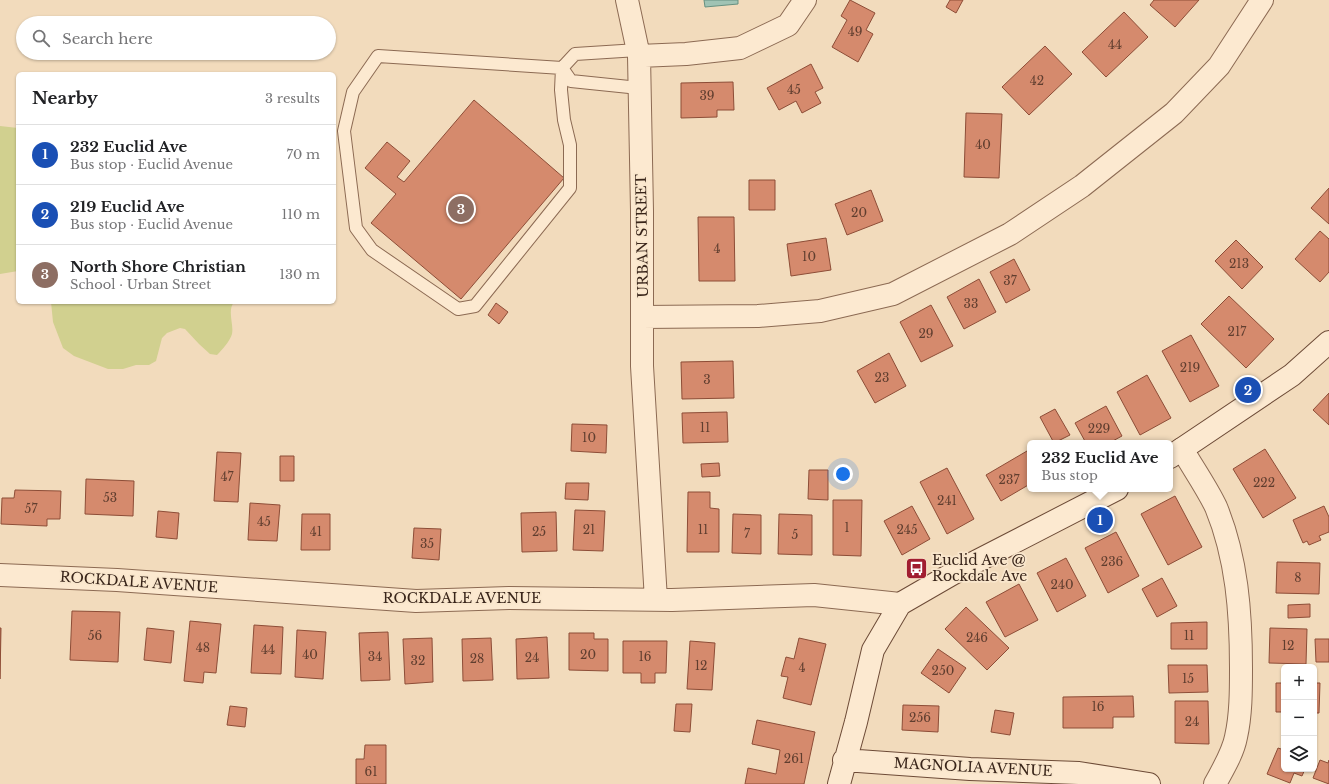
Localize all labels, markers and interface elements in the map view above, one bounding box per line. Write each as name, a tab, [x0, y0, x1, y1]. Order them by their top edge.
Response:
search box	[16, 16, 336, 60]
house number: 49	[848, 24, 862, 39]
icon: search	[30, 27, 52, 49]
text: Search here	[62, 29, 153, 48]
house number: 44	[1108, 37, 1122, 52]
house number: 42	[1030, 73, 1044, 88]
house number: 45	[787, 82, 801, 97]
text: Nearby	[32, 88, 98, 109]
house number: 39	[699, 88, 715, 103]
text: 3 results	[265, 90, 320, 107]
text: 232 Euclid Ave	[70, 137, 187, 156]
house number: 40	[975, 137, 991, 152]
text: 1	[42, 146, 48, 163]
text: 70 m	[287, 146, 320, 163]
text: Bus stop · Euclid Avenue	[70, 156, 233, 173]
street label: URBAN STREET	[632, 174, 652, 298]
pin: 3	[448, 194, 474, 224]
text: 219 Euclid Ave	[70, 197, 185, 216]
house number: 20	[851, 205, 867, 220]
text: 2	[41, 206, 49, 223]
text: 110 m	[281, 206, 320, 223]
text: Bus stop · Euclid Avenue	[70, 216, 233, 233]
house number: 4	[713, 241, 721, 256]
house number: 10	[802, 249, 816, 264]
house number: 213	[1229, 256, 1249, 271]
text: North Shore Christian	[70, 257, 246, 276]
text: 3	[41, 266, 49, 283]
text: 130 m	[279, 266, 320, 283]
house number: 37	[1003, 273, 1018, 288]
text: School · Urban Street	[70, 276, 211, 293]
house number: 33	[964, 296, 978, 311]
house number: 217	[1228, 324, 1247, 339]
house number: 29	[918, 326, 934, 341]
house number: 219	[1180, 360, 1200, 375]
house number: 23	[875, 370, 889, 385]
house number: 3	[703, 372, 711, 387]
pin: 2	[1235, 375, 1261, 405]
house number: 11	[700, 420, 710, 435]
house number: 229	[1088, 421, 1110, 436]
house number: 10	[582, 430, 596, 445]
popup	[1027, 440, 1173, 492]
text: 232 Euclid Ave	[1041, 448, 1159, 467]
your location	[833, 464, 853, 484]
text: Bus stop	[1041, 467, 1098, 484]
house number: 47	[220, 469, 234, 484]
house number: 237	[999, 472, 1020, 487]
house number: 222	[1253, 475, 1275, 490]
house number: 53	[103, 490, 117, 505]
house number: 241	[937, 493, 957, 508]
house number: 57	[25, 501, 38, 516]
pin: 1	[1087, 505, 1113, 535]
house number: 45	[257, 514, 271, 529]
house number: 1	[844, 520, 850, 535]
house number: 21	[583, 522, 595, 537]
house number: 11	[698, 522, 708, 537]
house number: 245	[896, 522, 918, 537]
house number: 41	[310, 524, 322, 539]
house number: 25	[532, 524, 546, 539]
house number: 7	[744, 526, 751, 541]
house number: 5	[792, 527, 799, 542]
house number: 35	[420, 536, 434, 551]
place label: Euclid Ave @ Rockdale Ave	[932, 551, 1027, 585]
house number: 236	[1101, 554, 1124, 569]
bus stop icon: Euclid Ave @ Rockdale Ave	[904, 555, 930, 581]
street label: ROCKDALE AVENUE	[59, 567, 219, 597]
house number: 8	[1294, 570, 1302, 585]
house number: 240	[1051, 577, 1073, 592]
street label: ROCKDALE AVENUE	[383, 589, 541, 607]
house number: 56	[88, 628, 103, 643]
house number: 11	[1184, 628, 1194, 643]
house number: 246	[966, 630, 988, 645]
house number: 12	[1282, 638, 1294, 653]
house number: 48	[196, 640, 210, 655]
house number: 44	[261, 642, 275, 657]
house number: 40	[302, 647, 318, 662]
house number: 20	[580, 647, 596, 662]
house number: 34	[368, 649, 382, 664]
house number: 16	[638, 649, 652, 664]
house number: 24	[525, 650, 539, 665]
house number: 28	[470, 651, 484, 666]
house number: 32	[411, 653, 425, 668]
house number: 12	[695, 658, 707, 673]
house number: 4	[798, 660, 806, 675]
house number: 250	[932, 663, 954, 678]
map controls	[1281, 664, 1317, 772]
button: +	[1281, 664, 1317, 700]
house number: 15	[1182, 671, 1194, 686]
house number: 16	[1091, 699, 1105, 714]
button: −	[1281, 700, 1317, 736]
house number: 256	[909, 710, 931, 725]
house number: 24	[1185, 714, 1199, 729]
button: layers	[1281, 736, 1317, 772]
house number: 261	[784, 751, 804, 766]
street label: MAGNOLIA AVENUE	[893, 754, 1053, 780]
house number: 61	[364, 764, 378, 779]

